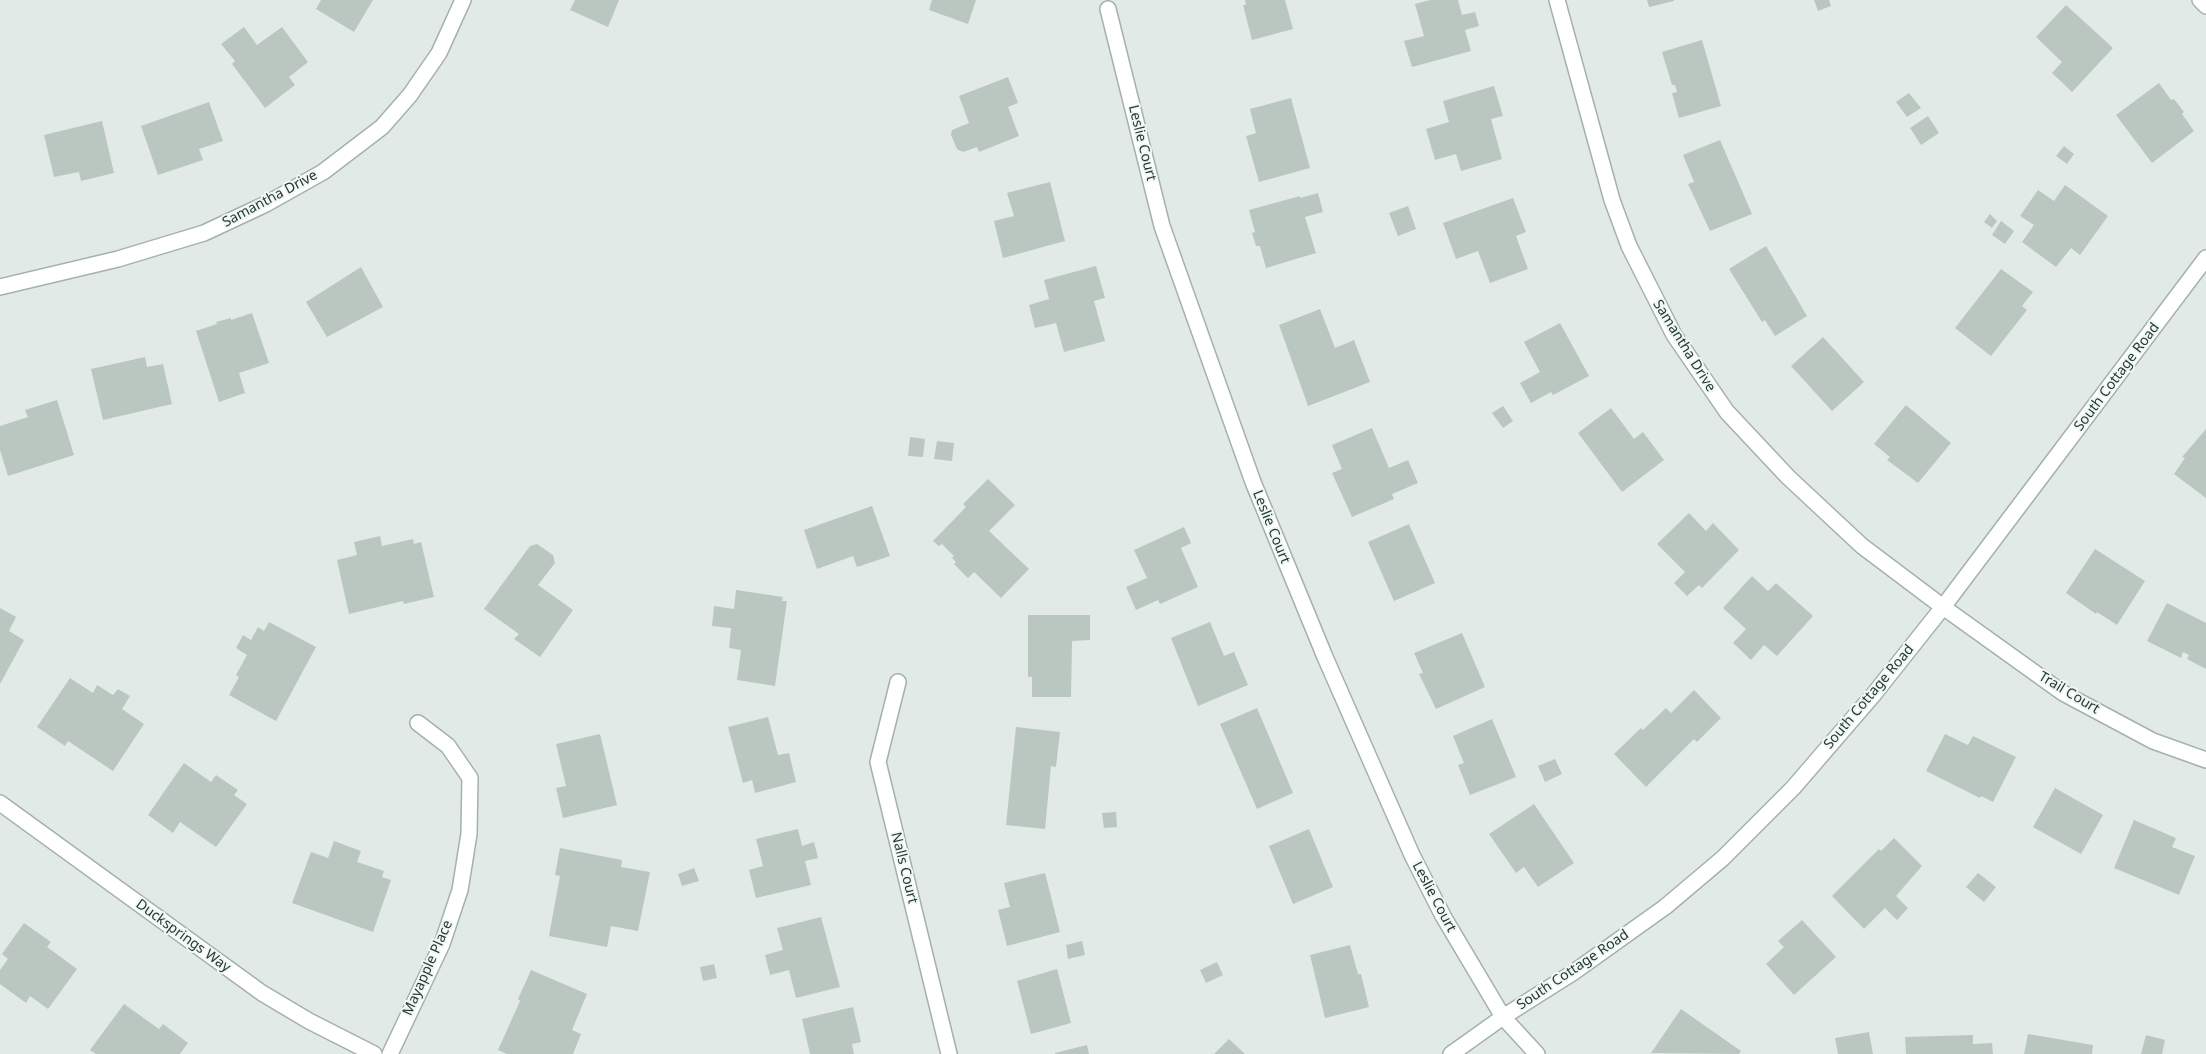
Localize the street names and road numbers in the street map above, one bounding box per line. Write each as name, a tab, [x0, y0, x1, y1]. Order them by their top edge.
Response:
street label: Leslie Court	[1124, 103, 1160, 183]
street label: Samantha Drive	[220, 167, 320, 231]
street label: Samantha Drive	[1649, 297, 1719, 395]
street label: South Cottage Road	[2071, 320, 2163, 434]
street label: Leslie Court	[1249, 488, 1293, 566]
street label: South Cottage Road	[1820, 641, 1918, 753]
street label: Trail Court	[2035, 668, 2103, 718]
street label: Nalls Court	[887, 831, 921, 905]
street label: Leslie Court	[1408, 859, 1460, 935]
street label: Ducksprings Way	[132, 896, 234, 976]
street label: Mayapple Place	[399, 918, 457, 1018]
street label: South Cottage Road	[1514, 926, 1632, 1014]

